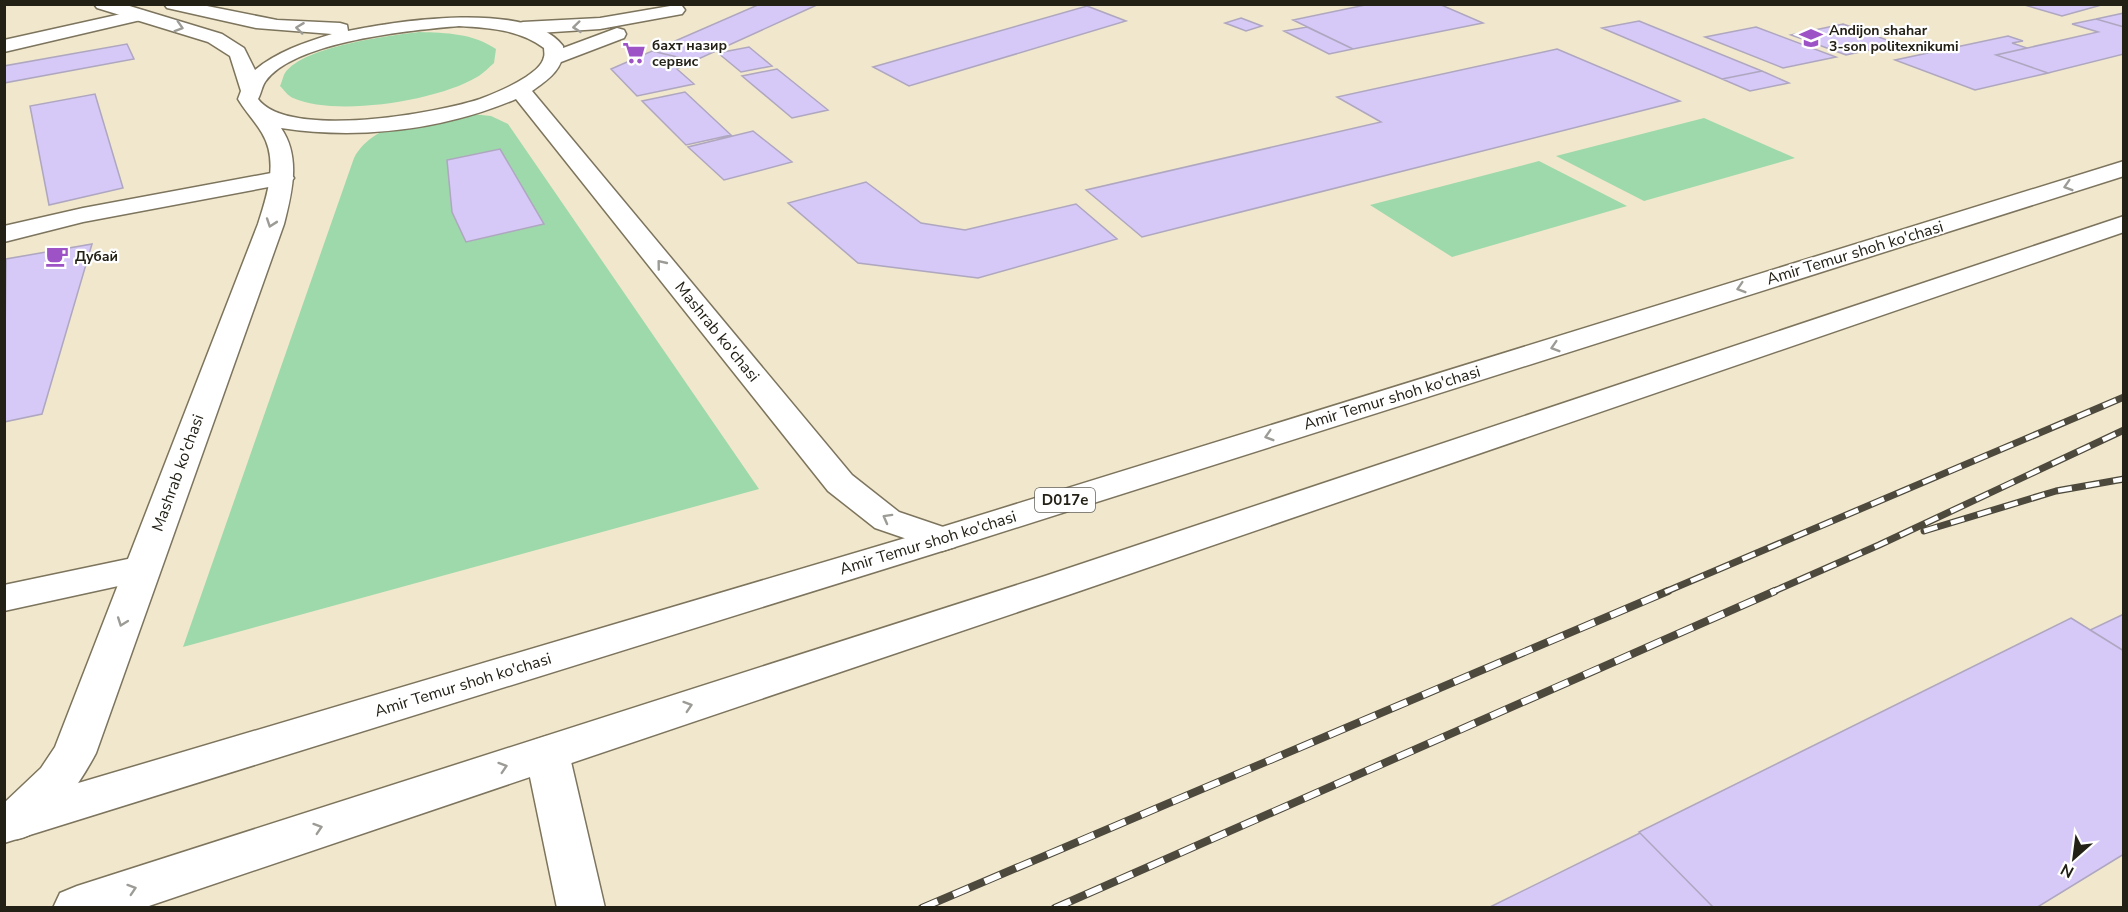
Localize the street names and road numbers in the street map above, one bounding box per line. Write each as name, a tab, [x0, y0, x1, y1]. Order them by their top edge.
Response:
street label: Amir Temur shoh ko'chasi	[1764, 216, 1946, 290]
street label: Mashrab ko'chasi	[670, 277, 764, 387]
street label: Amir Temur shoh ko'chasi	[1301, 361, 1483, 435]
street label: Mashrab ko'chasi	[147, 411, 209, 535]
road number: D017e	[1035, 488, 1095, 512]
street label: Amir Temur shoh ko'chasi	[837, 506, 1019, 580]
street label: Amir Temur shoh ko'chasi	[372, 648, 554, 722]

